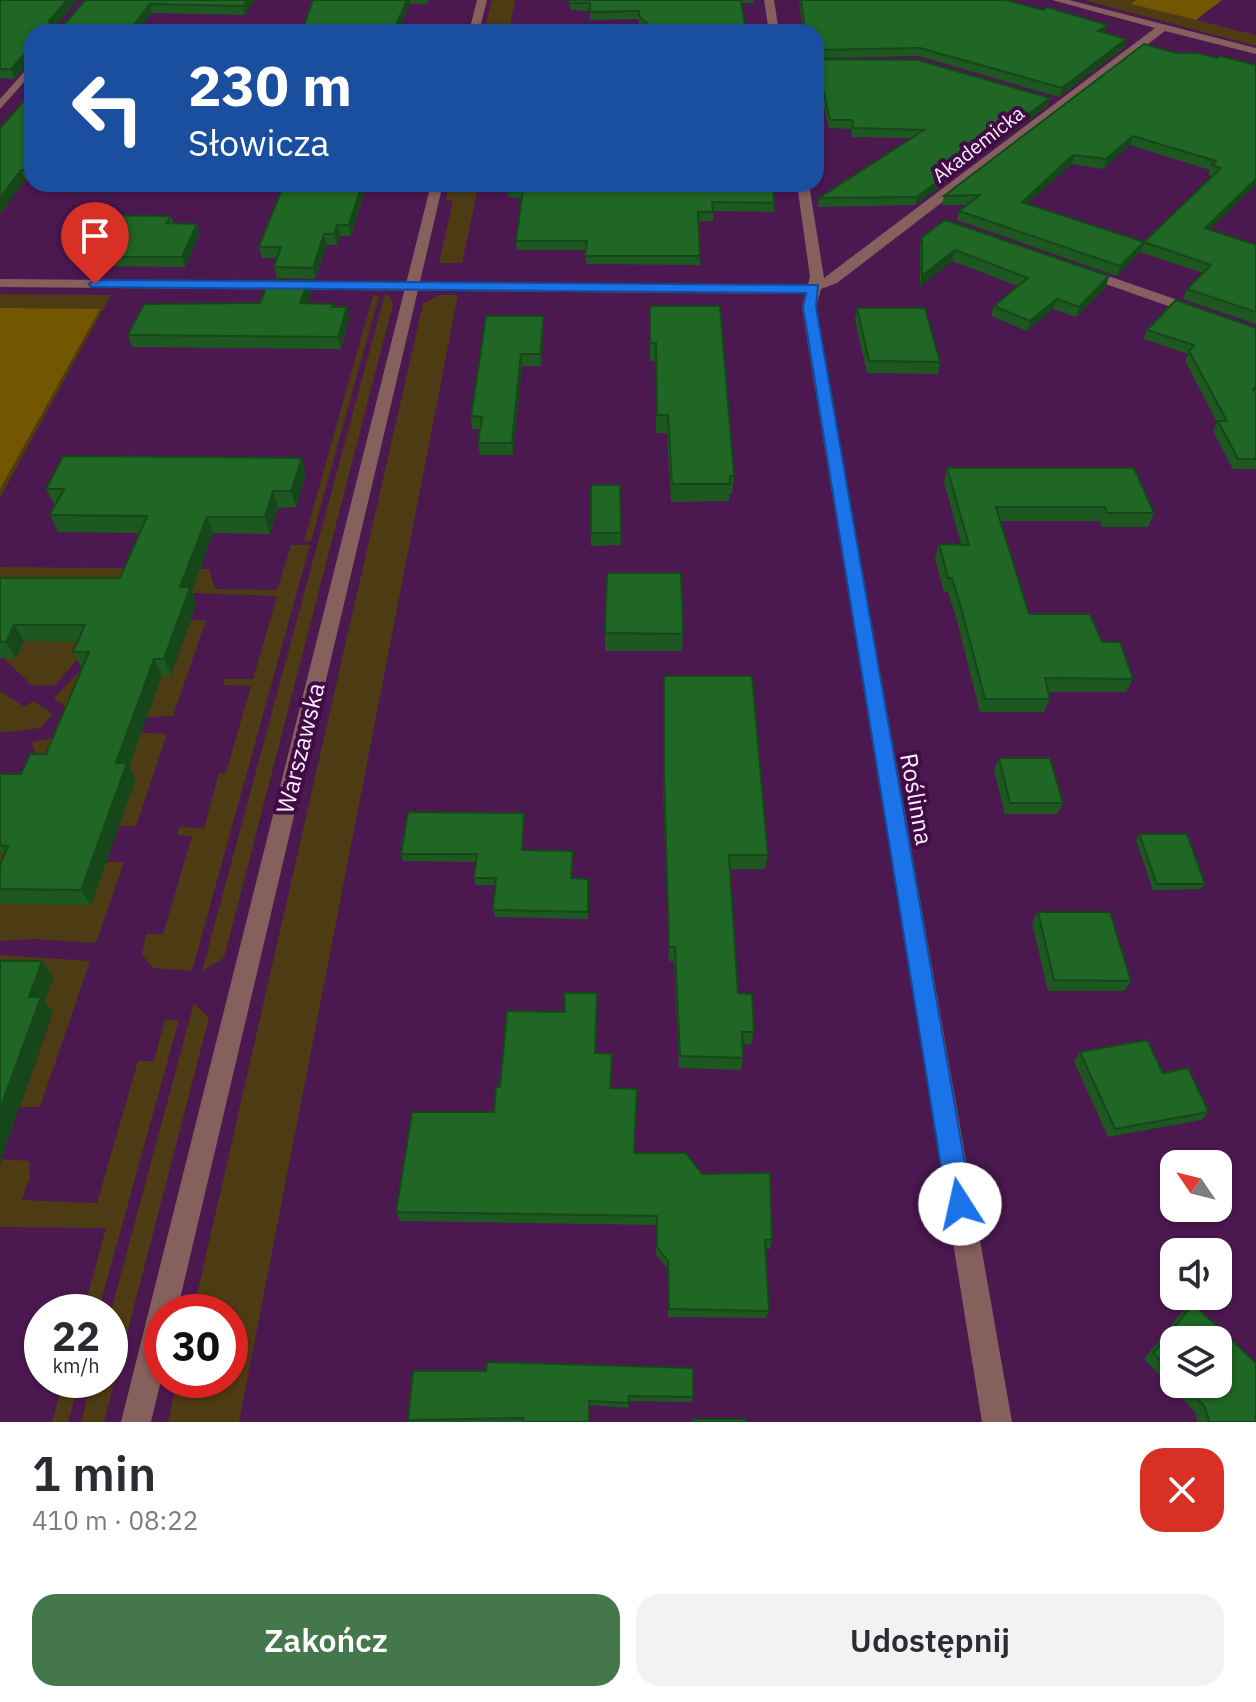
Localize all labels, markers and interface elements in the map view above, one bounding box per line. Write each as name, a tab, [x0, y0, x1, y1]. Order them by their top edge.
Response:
text: 230 m	[188, 49, 352, 121]
icon: left	[56, 56, 160, 160]
street label: Akademicka	[926, 99, 1030, 189]
text: Słowicza	[188, 119, 330, 166]
pin	[61, 202, 129, 284]
icon: arrive	[73, 214, 117, 258]
street label: Warszawska	[268, 679, 332, 817]
street label: Roślinna	[893, 751, 941, 848]
north arrow	[1160, 1150, 1232, 1222]
map controls	[1160, 1150, 1232, 1398]
position arrow	[918, 1162, 1002, 1246]
button: sound	[1160, 1238, 1232, 1310]
speed limit sign: 30	[144, 1294, 248, 1398]
text: 22	[52, 1310, 100, 1362]
button: layers	[1160, 1326, 1232, 1398]
text: km/h	[52, 1352, 100, 1379]
text: 1 min	[32, 1442, 156, 1504]
button: close	[1140, 1448, 1224, 1532]
text: 410 m · 08:22	[32, 1503, 198, 1537]
button: Zakończ	[32, 1594, 620, 1686]
button: Udostępnij	[636, 1594, 1224, 1686]

